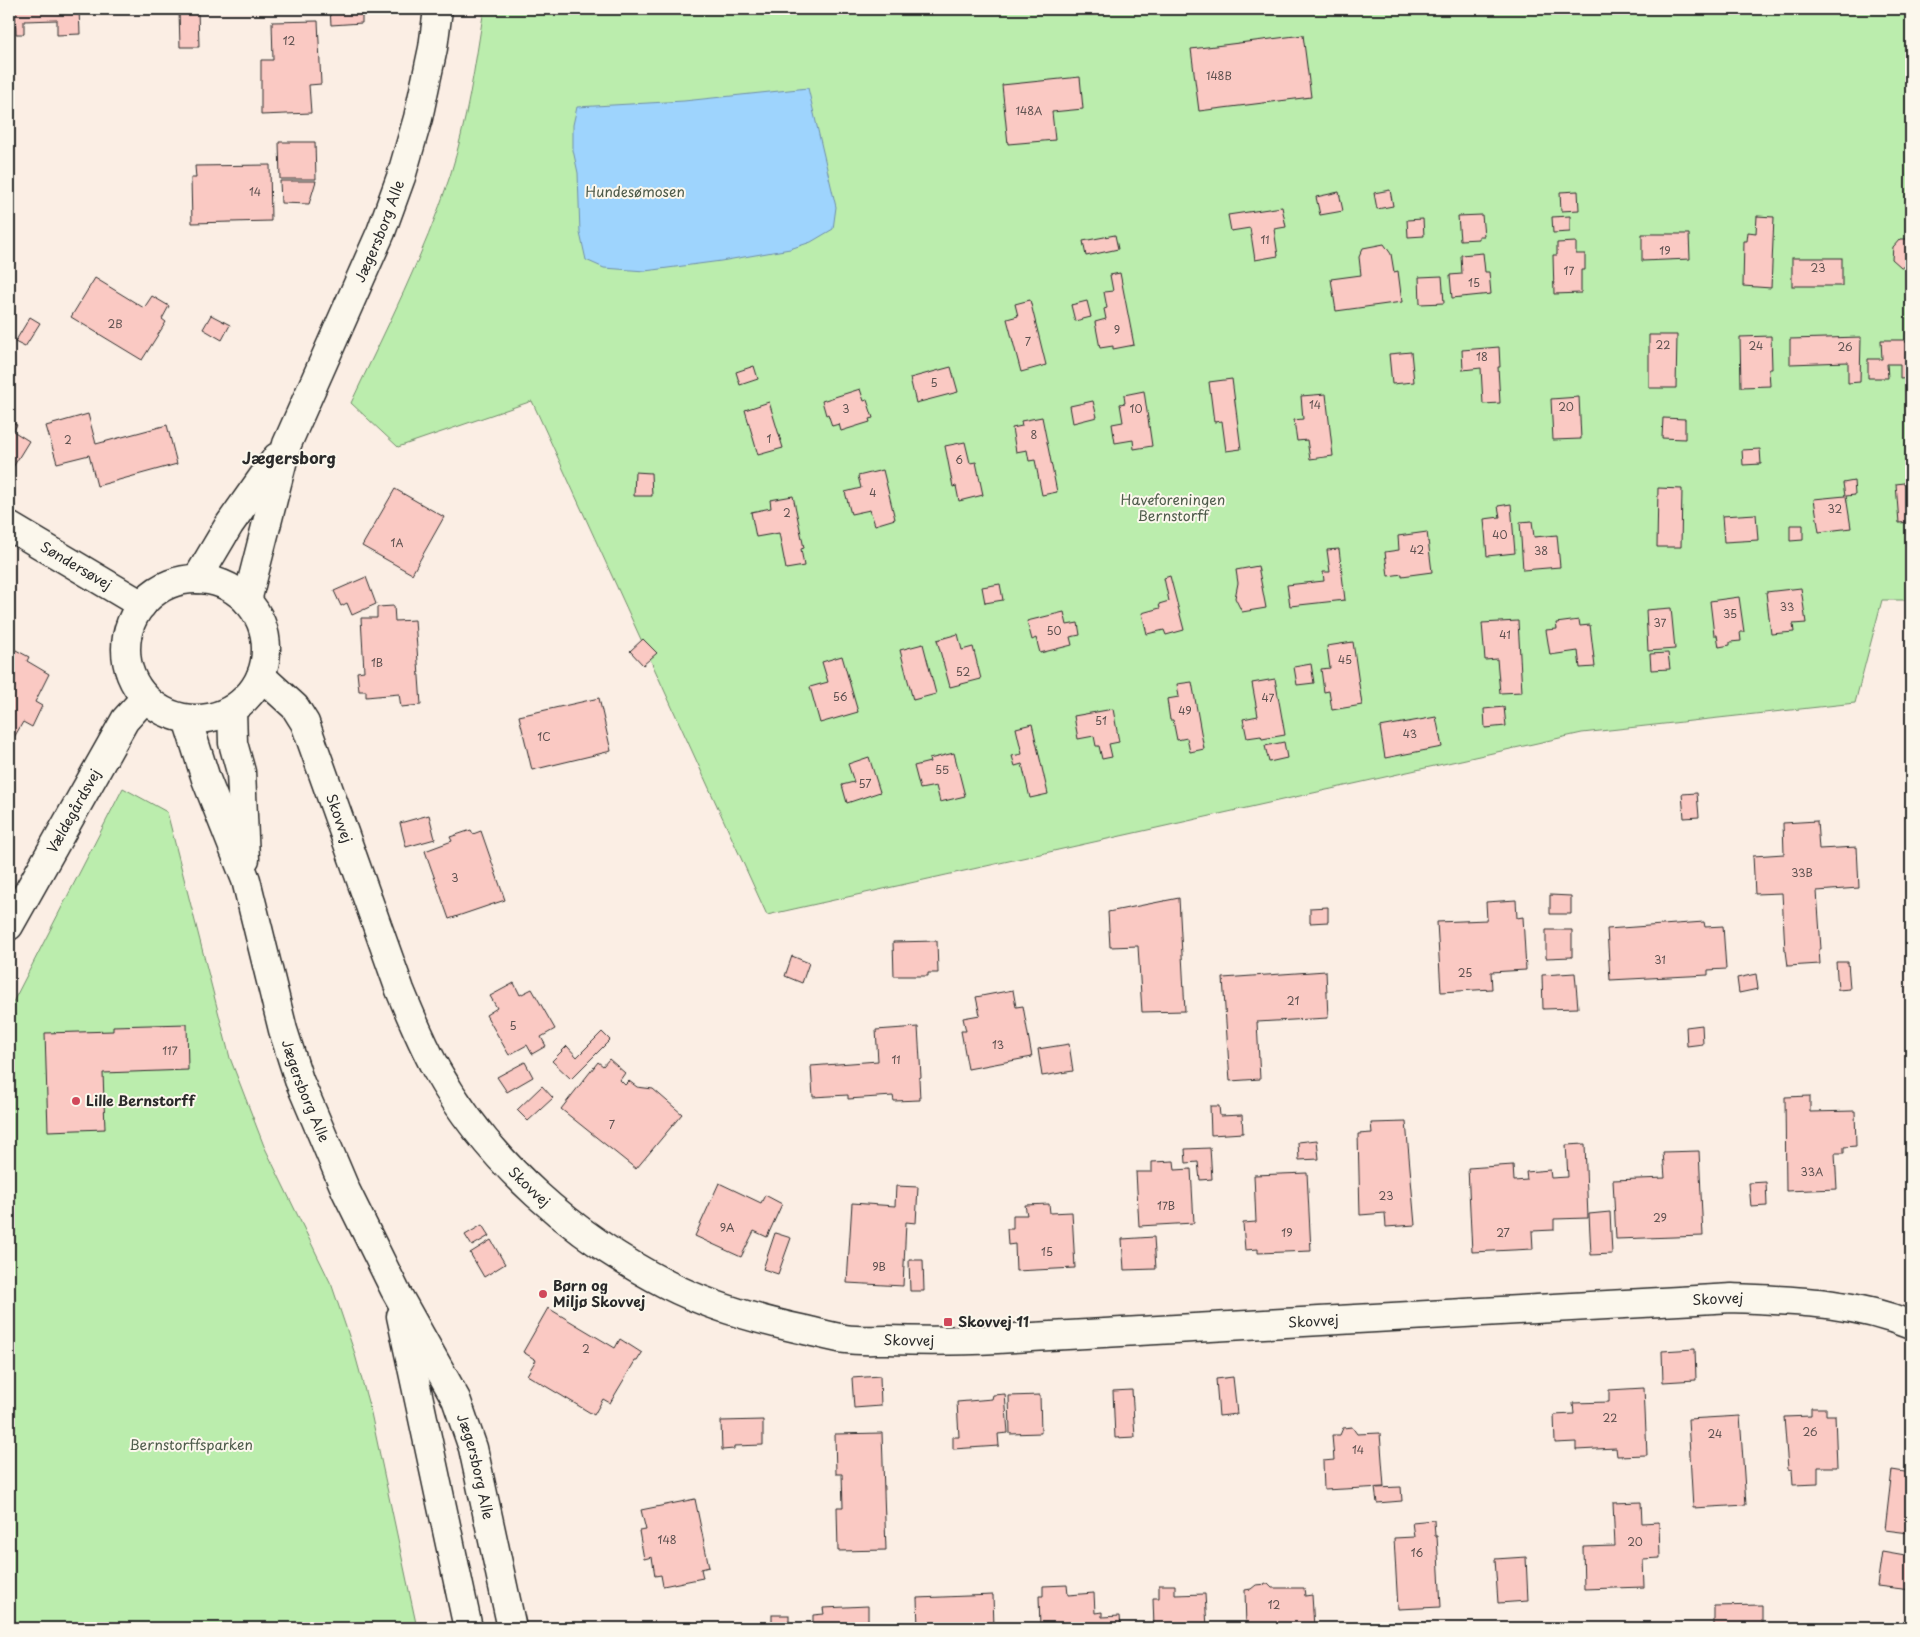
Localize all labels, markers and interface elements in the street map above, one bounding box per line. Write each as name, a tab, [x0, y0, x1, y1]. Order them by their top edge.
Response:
house number: 12	[283, 32, 296, 49]
house number: 148B	[1206, 67, 1232, 84]
house number: 148A	[1016, 102, 1042, 119]
street label: Jægersborg Alle	[349, 177, 409, 286]
park label: Hundesømosen	[585, 181, 685, 202]
house number: 14	[249, 183, 261, 200]
house number: 11	[1260, 231, 1270, 248]
house number: 19	[1659, 242, 1671, 259]
house number: 23	[1811, 259, 1825, 276]
house number: 17	[1564, 262, 1575, 279]
house number: 15	[1468, 274, 1480, 291]
house number: 2B	[107, 315, 123, 332]
house number: 9	[1114, 321, 1120, 338]
house number: 7	[1025, 333, 1031, 350]
house number: 22	[1656, 336, 1670, 353]
house number: 24	[1749, 337, 1763, 354]
house number: 26	[1837, 338, 1853, 355]
house number: 18	[1476, 348, 1488, 365]
house number: 5	[930, 374, 938, 391]
house number: 14	[1309, 396, 1321, 413]
house number: 20	[1558, 398, 1574, 415]
house number: 3	[842, 400, 850, 417]
house number: 10	[1130, 400, 1142, 417]
house number: 8	[1031, 426, 1038, 443]
house number: 1	[767, 430, 772, 447]
house number: 2	[64, 431, 72, 448]
district label: Jægersborg	[242, 445, 336, 469]
house number: 6	[955, 451, 963, 468]
house number: 4	[869, 484, 877, 501]
park label: Haveforeningen Bernstorff	[1121, 489, 1225, 526]
house number: 32	[1828, 500, 1843, 517]
house number: 2	[783, 504, 791, 521]
house number: 40	[1492, 526, 1508, 543]
house number: 1A	[391, 534, 403, 551]
street label: Søndersøvej	[37, 536, 116, 595]
house number: 42	[1410, 541, 1425, 558]
house number: 38	[1534, 542, 1548, 559]
house number: 33	[1780, 598, 1794, 615]
house number: 35	[1723, 605, 1737, 622]
house number: 37	[1654, 614, 1667, 631]
house number: 50	[1046, 622, 1062, 639]
house number: 41	[1499, 626, 1511, 643]
house number: 45	[1338, 651, 1352, 668]
house number: 1B	[371, 654, 383, 671]
house number: 52	[956, 663, 970, 680]
house number: 56	[833, 688, 848, 705]
house number: 47	[1262, 689, 1275, 706]
house number: 49	[1178, 702, 1192, 719]
house number: 51	[1095, 712, 1107, 729]
house number: 43	[1403, 725, 1417, 742]
house number: 1C	[537, 728, 551, 745]
house number: 55	[935, 761, 949, 778]
street label: Vældegårdsvej	[41, 765, 105, 857]
house number: 57	[858, 775, 872, 792]
street label: Skovvej	[321, 791, 358, 846]
house number: 33B	[1791, 864, 1813, 881]
house number: 3	[451, 869, 459, 886]
house number: 31	[1654, 951, 1666, 968]
house number: 25	[1458, 964, 1472, 981]
house number: 21	[1287, 992, 1299, 1009]
house number: 5	[509, 1017, 517, 1034]
house number: 13	[992, 1036, 1004, 1053]
street label: Jægersborg Alle	[277, 1037, 335, 1146]
house number: 117	[162, 1042, 178, 1059]
house number: 11	[891, 1051, 901, 1068]
place label: Lille Bernstorff	[86, 1090, 196, 1111]
marker: Lille Bernstorff	[70, 1095, 82, 1107]
house number: 7	[609, 1116, 615, 1133]
street label: Skovvej	[504, 1162, 555, 1212]
house number: 33A	[1801, 1163, 1823, 1180]
house number: 23	[1379, 1187, 1393, 1204]
house number: 17B	[1157, 1197, 1175, 1214]
house number: 29	[1653, 1209, 1667, 1226]
house number: 9A	[720, 1219, 735, 1236]
house number: 19	[1281, 1224, 1293, 1241]
house number: 27	[1496, 1224, 1510, 1241]
house number: 15	[1041, 1243, 1053, 1260]
house number: 9B	[872, 1258, 886, 1275]
place label: Børn og Miljø Skovvej	[553, 1275, 646, 1312]
street label: Skovvej	[1692, 1287, 1744, 1310]
marker: Børn og Miljø Skovvej	[537, 1288, 549, 1300]
street label: Skovvej	[1287, 1309, 1339, 1333]
place label: Skovvej 11	[958, 1311, 1029, 1332]
marker: Skovvej 11	[942, 1316, 954, 1328]
street label: Skovvej	[883, 1329, 934, 1351]
house number: 2	[582, 1340, 590, 1357]
house number: 22	[1603, 1409, 1617, 1426]
street label: Jægersborg Alle	[452, 1411, 499, 1522]
house number: 26	[1802, 1423, 1818, 1440]
house number: 24	[1708, 1425, 1722, 1442]
park label: Bernstorffsparken	[129, 1434, 253, 1455]
house number: 14	[1352, 1441, 1364, 1458]
house number: 148	[657, 1531, 677, 1548]
house number: 20	[1627, 1533, 1643, 1550]
house number: 16	[1411, 1544, 1424, 1561]
house number: 12	[1268, 1596, 1281, 1613]

